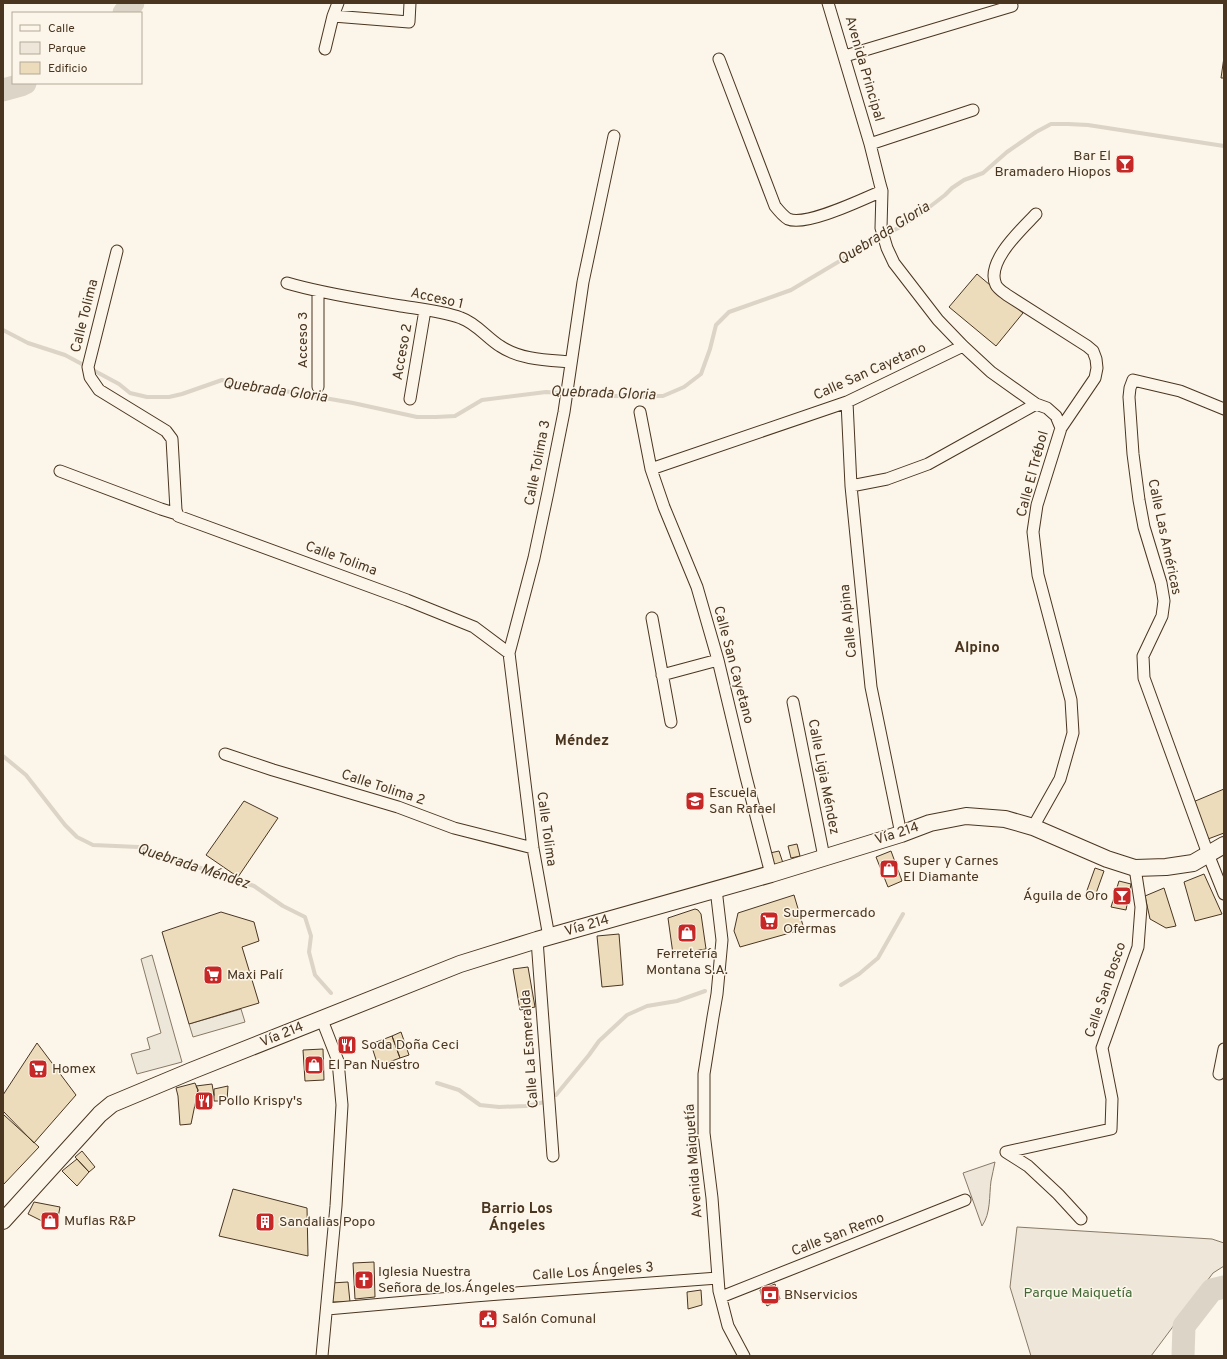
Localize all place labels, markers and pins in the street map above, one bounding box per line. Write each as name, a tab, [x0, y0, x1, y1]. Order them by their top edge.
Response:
place label: Bar El Bramadero Hiopos	[994, 148, 1111, 181]
bar icon: Bar El Bramadero Hiopos	[1114, 153, 1136, 175]
place label: Escuela San Rafael	[709, 785, 776, 818]
school or university icon: Escuela San Rafael	[684, 790, 706, 812]
place label: Super y Carnes El Diamante	[903, 853, 999, 886]
shop icon: Super y Carnes El Diamante	[878, 858, 900, 880]
bar icon: Águila de Oro	[1111, 885, 1133, 907]
place label: Águila de Oro	[1023, 887, 1108, 905]
place label: Supermercado Ofermas	[783, 905, 876, 938]
supermarket icon: Supermercado Ofermas	[758, 910, 780, 932]
shop icon: Ferretería Montana S.A.	[676, 922, 698, 944]
place label: Ferretería Montana S.A.	[646, 946, 728, 979]
supermarket icon: Maxi Palí	[202, 964, 224, 986]
place label: Maxi Palí	[227, 967, 284, 984]
restaurant icon: Soda Doña Ceci	[336, 1034, 358, 1056]
place label: Soda Doña Ceci	[361, 1037, 459, 1054]
shop icon: El Pan Nuestro	[303, 1054, 325, 1076]
place label: El Pan Nuestro	[328, 1057, 420, 1074]
supermarket icon: Homex	[27, 1058, 49, 1080]
place label: Homex	[52, 1061, 96, 1078]
restaurant icon: Pollo Krispy's	[193, 1090, 215, 1112]
place label: Pollo Krispy's	[218, 1093, 303, 1110]
shop icon: Muflas R&P	[39, 1210, 61, 1232]
building icon: Sandalias Popo	[254, 1211, 276, 1233]
place label: Muflas R&P	[64, 1213, 136, 1230]
place label: Sandalias Popo	[279, 1214, 375, 1231]
place label: Iglesia Nuestra Señora de los Ángeles	[378, 1264, 515, 1297]
church icon: Iglesia Nuestra Señora de los Ángeles	[353, 1269, 375, 1291]
bank icon: BNservicios	[759, 1284, 781, 1306]
place label: BNservicios	[784, 1287, 858, 1304]
public building icon: Salón Comunal	[477, 1308, 499, 1330]
place label: Salón Comunal	[502, 1311, 596, 1328]

